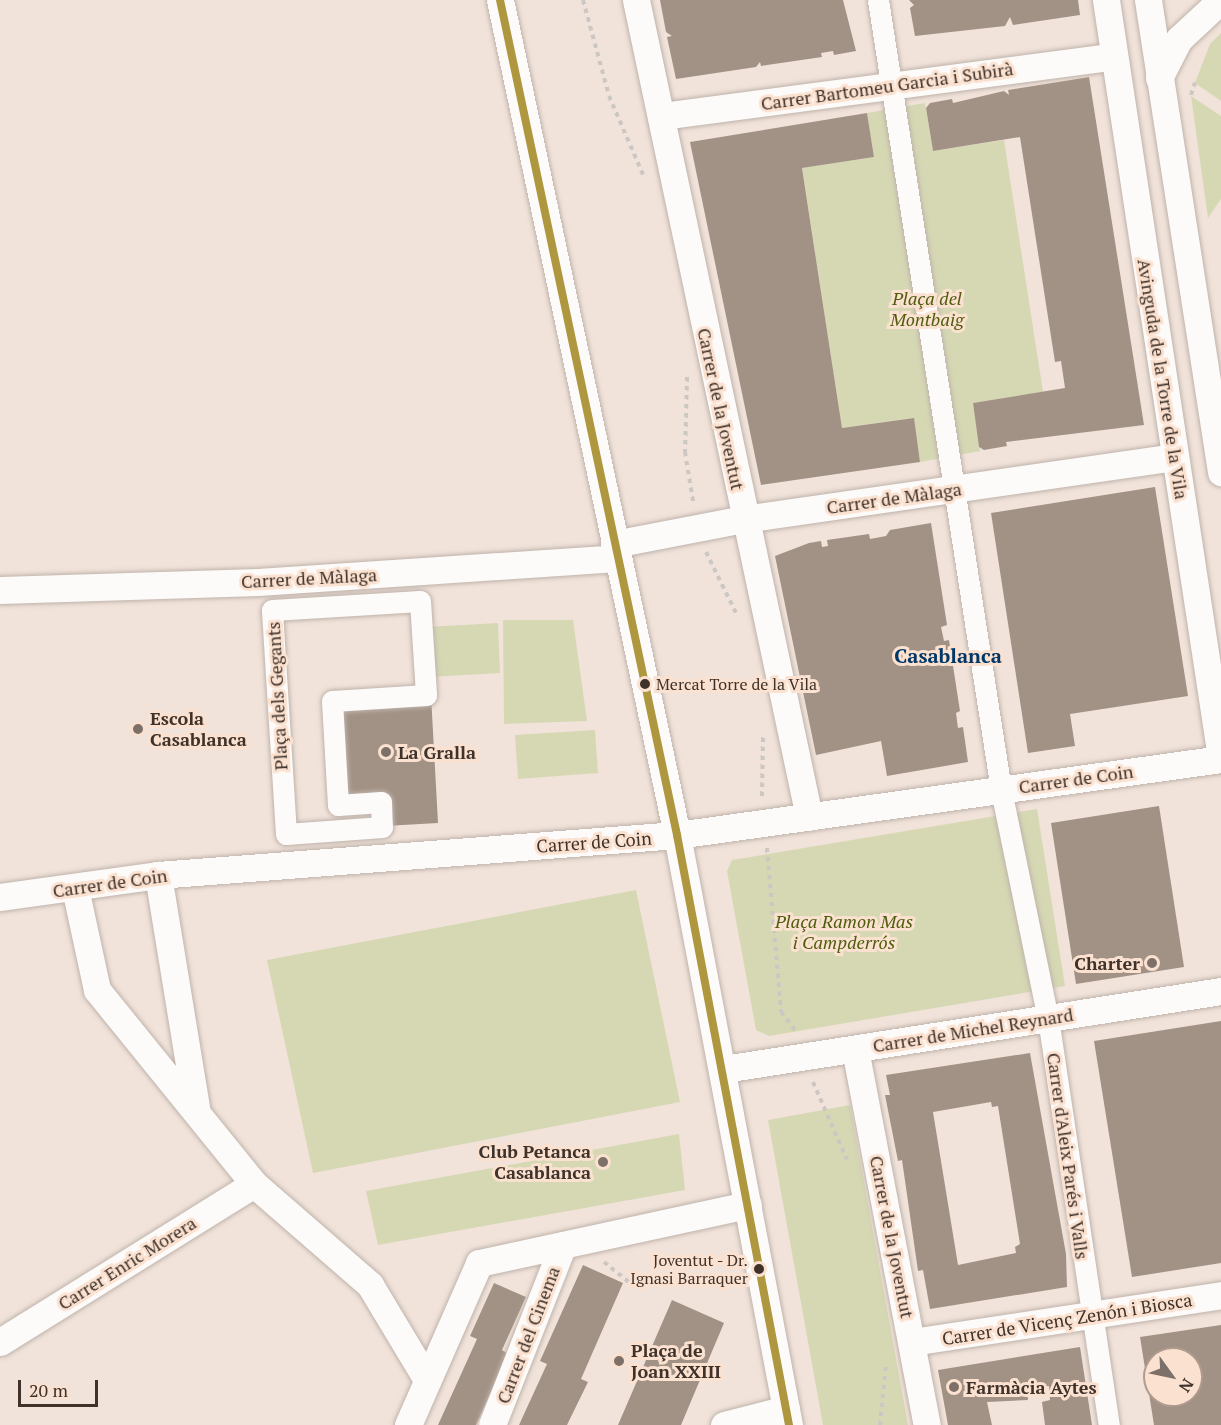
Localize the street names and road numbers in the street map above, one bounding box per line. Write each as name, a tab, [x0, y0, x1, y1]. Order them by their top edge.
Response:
street label: Carrer Bartomeu Garcia i Subirà	[759, 58, 1015, 114]
street label: Avinguda de la Torre de la Vila	[1133, 257, 1193, 501]
street label: Carrer de la Joventut	[693, 326, 749, 492]
street label: Carrer de Màlaga	[825, 478, 963, 518]
street label: Carrer de Màlaga	[241, 564, 377, 592]
street label: Plaça dels Gegants	[262, 621, 292, 771]
street label: Carrer de Coin	[1017, 760, 1135, 798]
street label: Carrer de Coin	[536, 827, 652, 857]
street label: Carrer de Coin	[51, 864, 169, 902]
street label: Carrer de Michel Reynard	[871, 1003, 1075, 1057]
street label: Carrer d'Aleix Parés i Valls	[1043, 1051, 1093, 1261]
street label: Carrer de la Joventut	[866, 1154, 918, 1320]
street label: Carrer Enric Morera	[54, 1212, 200, 1314]
street label: Carrer del Cinema	[492, 1263, 564, 1407]
street label: Carrer de Vicenç Zenón i Biosca	[940, 1289, 1194, 1349]

